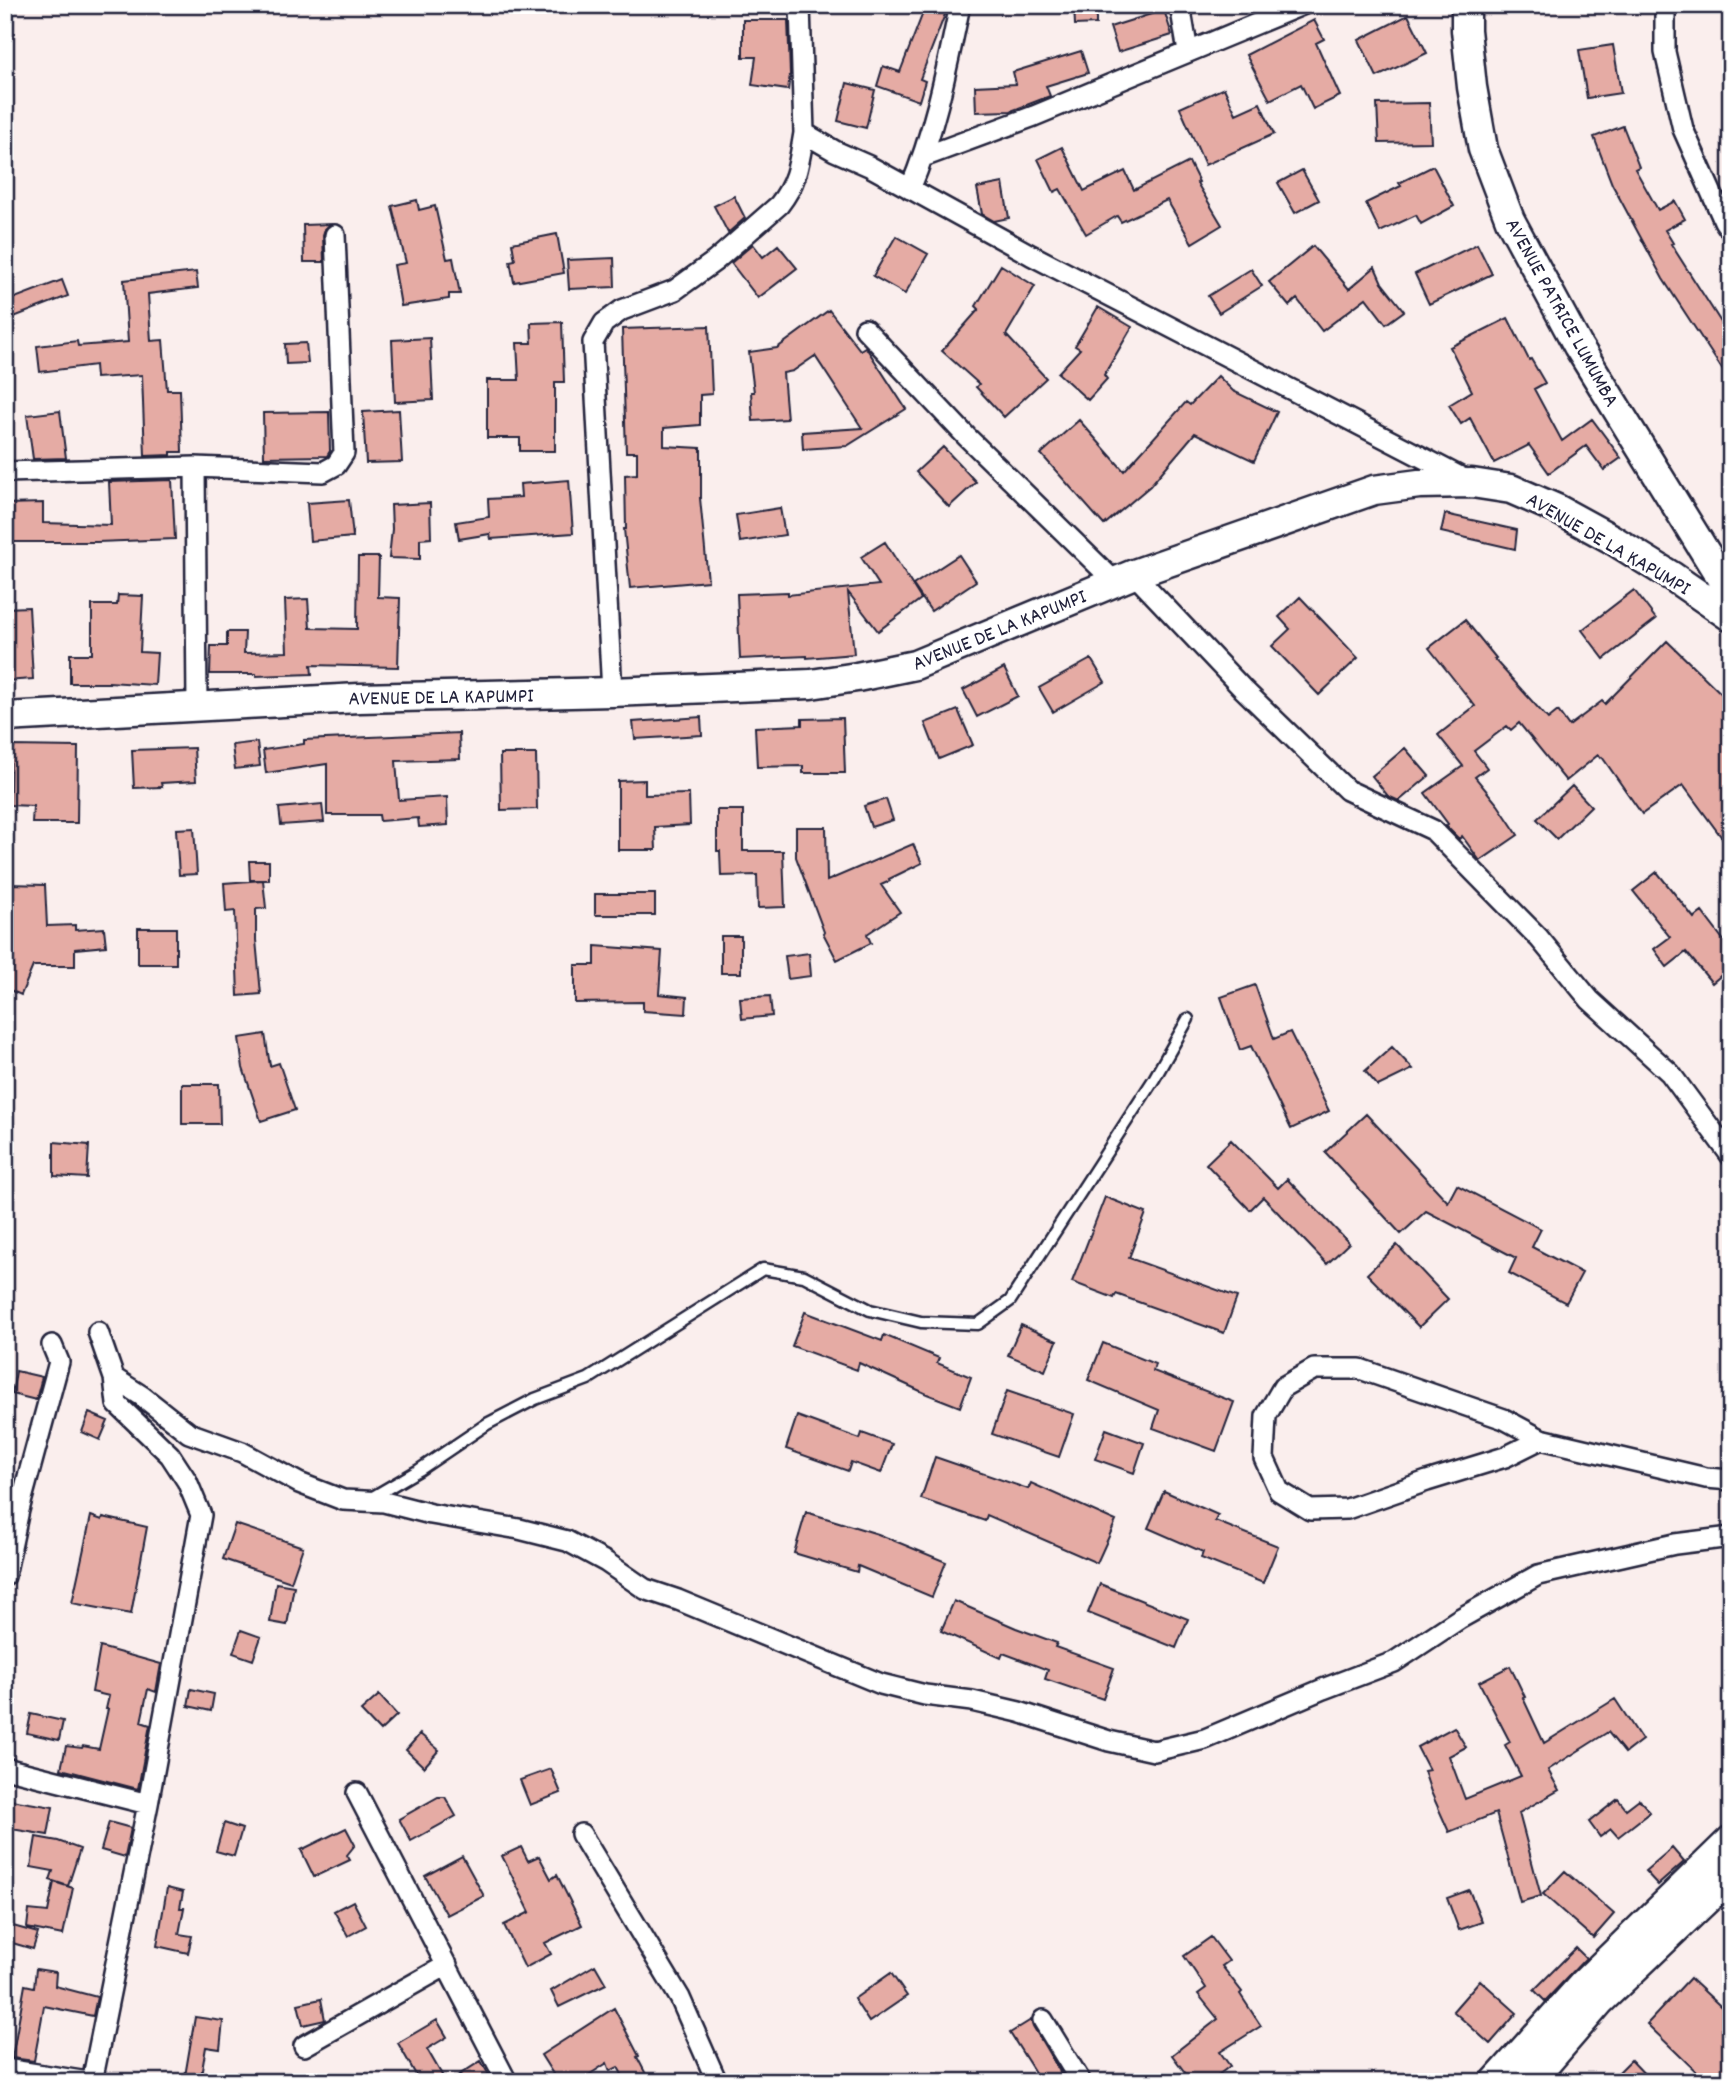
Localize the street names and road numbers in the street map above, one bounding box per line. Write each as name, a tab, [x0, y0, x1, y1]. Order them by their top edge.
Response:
street label: AVENUE PATRICE LUMUMBA	[1496, 214, 1625, 413]
street label: AVENUE DE LA KAPUMPI	[1520, 486, 1696, 605]
street label: AVENUE DE LA KAPUMPI	[909, 583, 1092, 680]
street label: AVENUE DE LA KAPUMPI	[348, 682, 534, 716]

